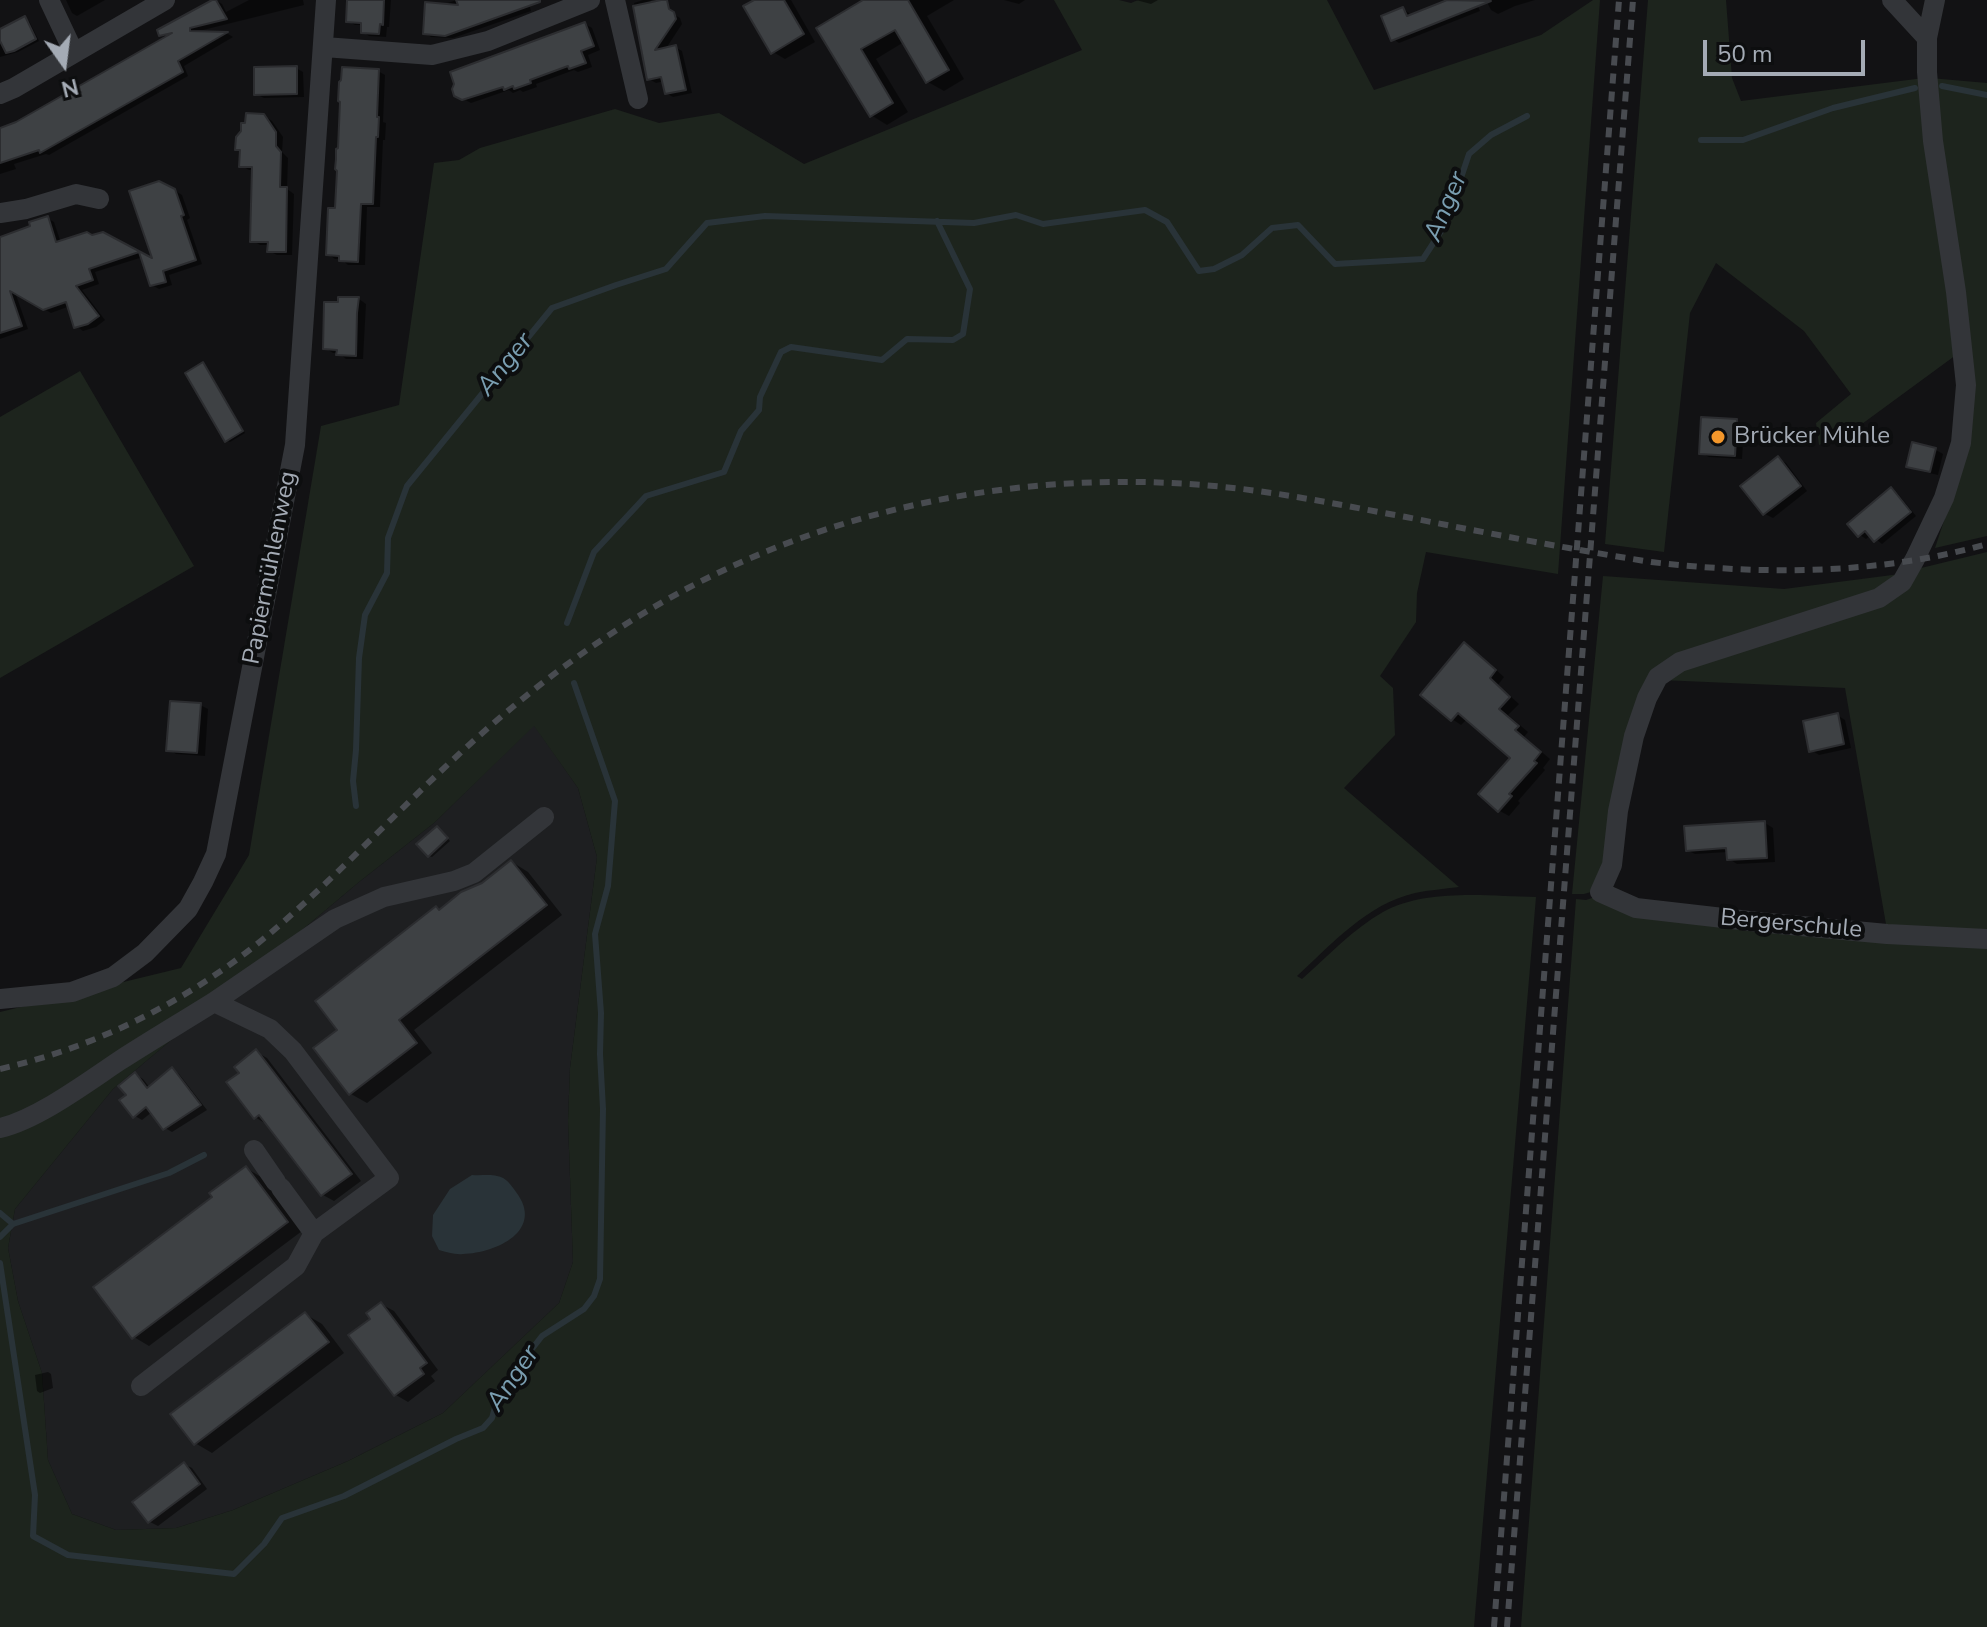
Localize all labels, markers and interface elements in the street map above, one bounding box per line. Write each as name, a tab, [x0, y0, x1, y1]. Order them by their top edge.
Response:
north arrow	[24, 24, 104, 104]
scale bar	[1707, 24, 1869, 74]
text: 50 m	[1717, 38, 1773, 70]
text: N	[58, 71, 81, 104]
water label: Anger	[1419, 168, 1475, 246]
water label: Anger	[471, 327, 541, 403]
place label: Brücker Mühle	[1734, 423, 1890, 451]
marker: Brücker Mühle	[1709, 428, 1727, 446]
street label: Papiermühlenweg	[238, 469, 304, 667]
street label: Bergerschule	[1719, 904, 1863, 946]
water label: Anger	[481, 1340, 547, 1418]

